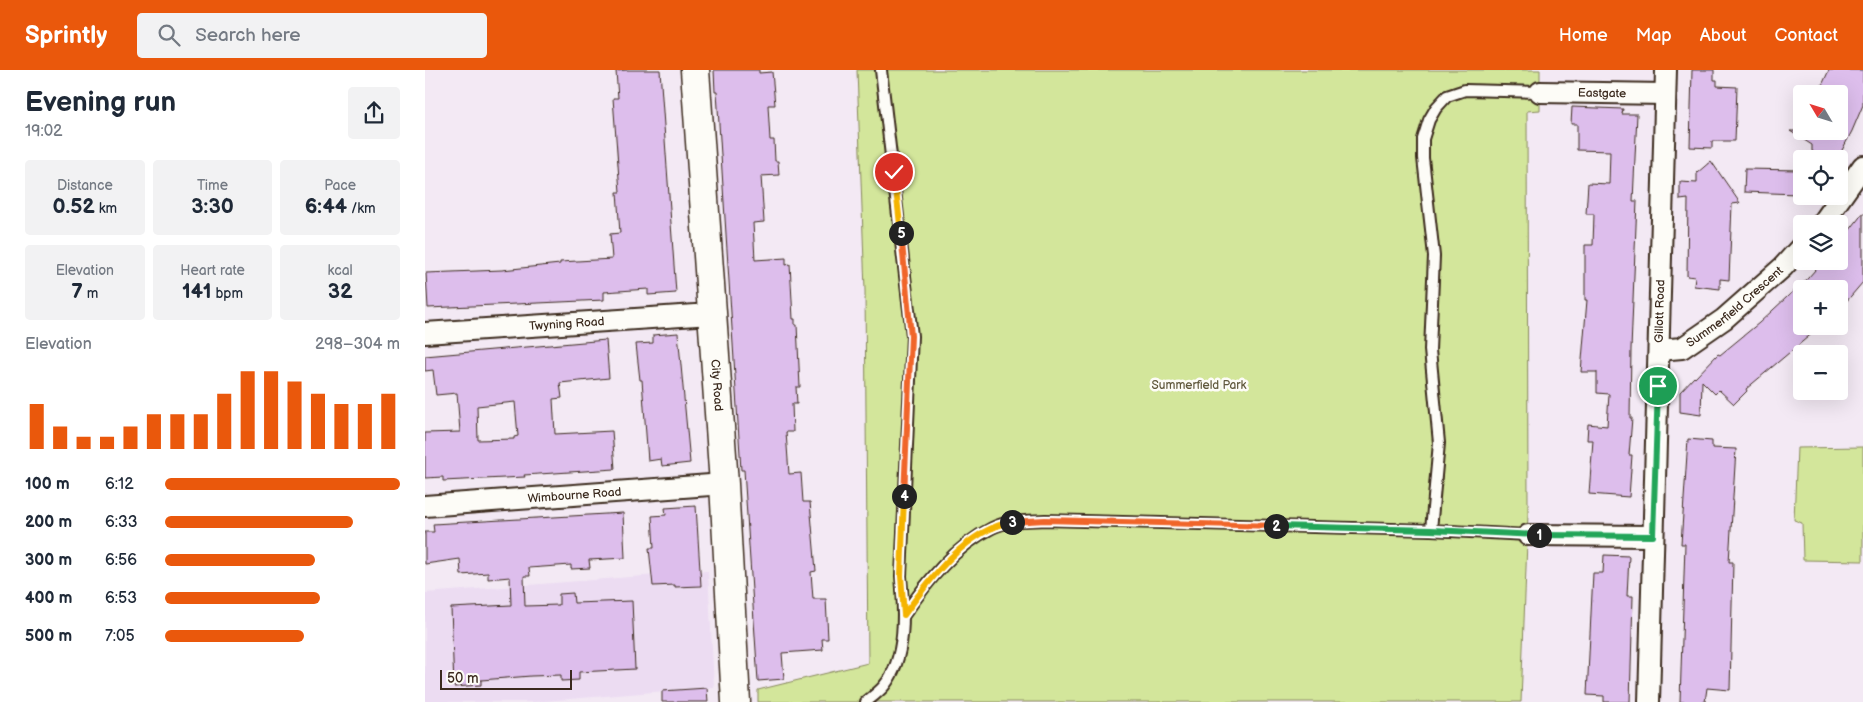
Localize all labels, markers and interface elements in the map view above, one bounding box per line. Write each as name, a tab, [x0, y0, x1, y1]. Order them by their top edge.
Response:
search box	[137, 13, 487, 58]
text: Sprintly	[25, 21, 107, 50]
icon: search	[155, 21, 183, 49]
text: Search here	[195, 24, 301, 47]
text: Home	[1559, 25, 1608, 46]
text: Map	[1636, 25, 1672, 46]
text: About	[1700, 25, 1747, 46]
text: Contact	[1775, 25, 1838, 46]
north arrow	[1793, 85, 1847, 140]
map controls	[1793, 85, 1848, 400]
text: Evening run	[25, 86, 176, 119]
street label: Eastgate	[1578, 86, 1626, 101]
button: share	[348, 87, 400, 139]
text: 19:02	[25, 122, 63, 141]
button: locate	[1793, 150, 1848, 205]
pin	[873, 151, 915, 193]
icon: check	[880, 158, 908, 186]
text: Distance	[57, 177, 113, 194]
text: Time	[197, 177, 228, 194]
text: Pace	[324, 177, 356, 194]
text: 0.52	[53, 194, 95, 219]
text: 3:30	[191, 194, 234, 219]
text: 6:44	[305, 194, 347, 219]
text: km	[95, 200, 117, 217]
text: /km	[347, 200, 376, 217]
button: layers	[1793, 215, 1848, 270]
pin: 5	[889, 220, 913, 246]
text: 5	[897, 225, 906, 242]
text: Elevation	[56, 262, 114, 279]
text: Heart rate	[180, 262, 245, 279]
text: kcal	[328, 262, 353, 279]
street label: Summerfield Crescent	[1683, 263, 1787, 351]
text: 7	[71, 279, 83, 304]
text: 141	[182, 279, 212, 304]
text: 32	[328, 279, 353, 304]
street label: Gillott Road	[1652, 279, 1668, 343]
button: +	[1793, 280, 1848, 335]
text: m	[83, 285, 98, 302]
text: bpm	[212, 285, 243, 302]
street label: Twyning Road	[528, 314, 605, 334]
text: Elevation	[25, 335, 92, 354]
text: 298–304 m	[315, 335, 400, 354]
button: −	[1793, 345, 1848, 400]
street label: City Road	[707, 359, 726, 412]
pin	[1637, 365, 1679, 407]
icon: arrive	[1644, 372, 1672, 400]
park label: Summerfield Park	[1152, 378, 1247, 393]
text: 100 m	[25, 475, 70, 494]
text: 6:12	[105, 475, 134, 494]
pin: 4	[891, 484, 917, 508]
street label: Wimbourne Road	[527, 485, 622, 506]
text: 4	[900, 488, 909, 505]
pin: 3	[999, 510, 1025, 534]
text: 200 m	[25, 513, 72, 532]
text: 6:33	[105, 513, 138, 532]
text: 3	[1008, 514, 1017, 531]
pin: 2	[1263, 514, 1289, 538]
text: 2	[1272, 518, 1281, 535]
pin: 1	[1527, 522, 1551, 548]
text: 1	[1537, 527, 1542, 544]
text: 300 m	[25, 551, 72, 570]
text: 6:56	[105, 551, 137, 570]
text: 400 m	[25, 589, 72, 608]
text: 6:53	[105, 589, 137, 608]
text: 500 m	[25, 627, 72, 646]
text: 7:05	[105, 627, 135, 646]
scale bar	[440, 667, 573, 690]
text: 50 m	[447, 670, 479, 687]

